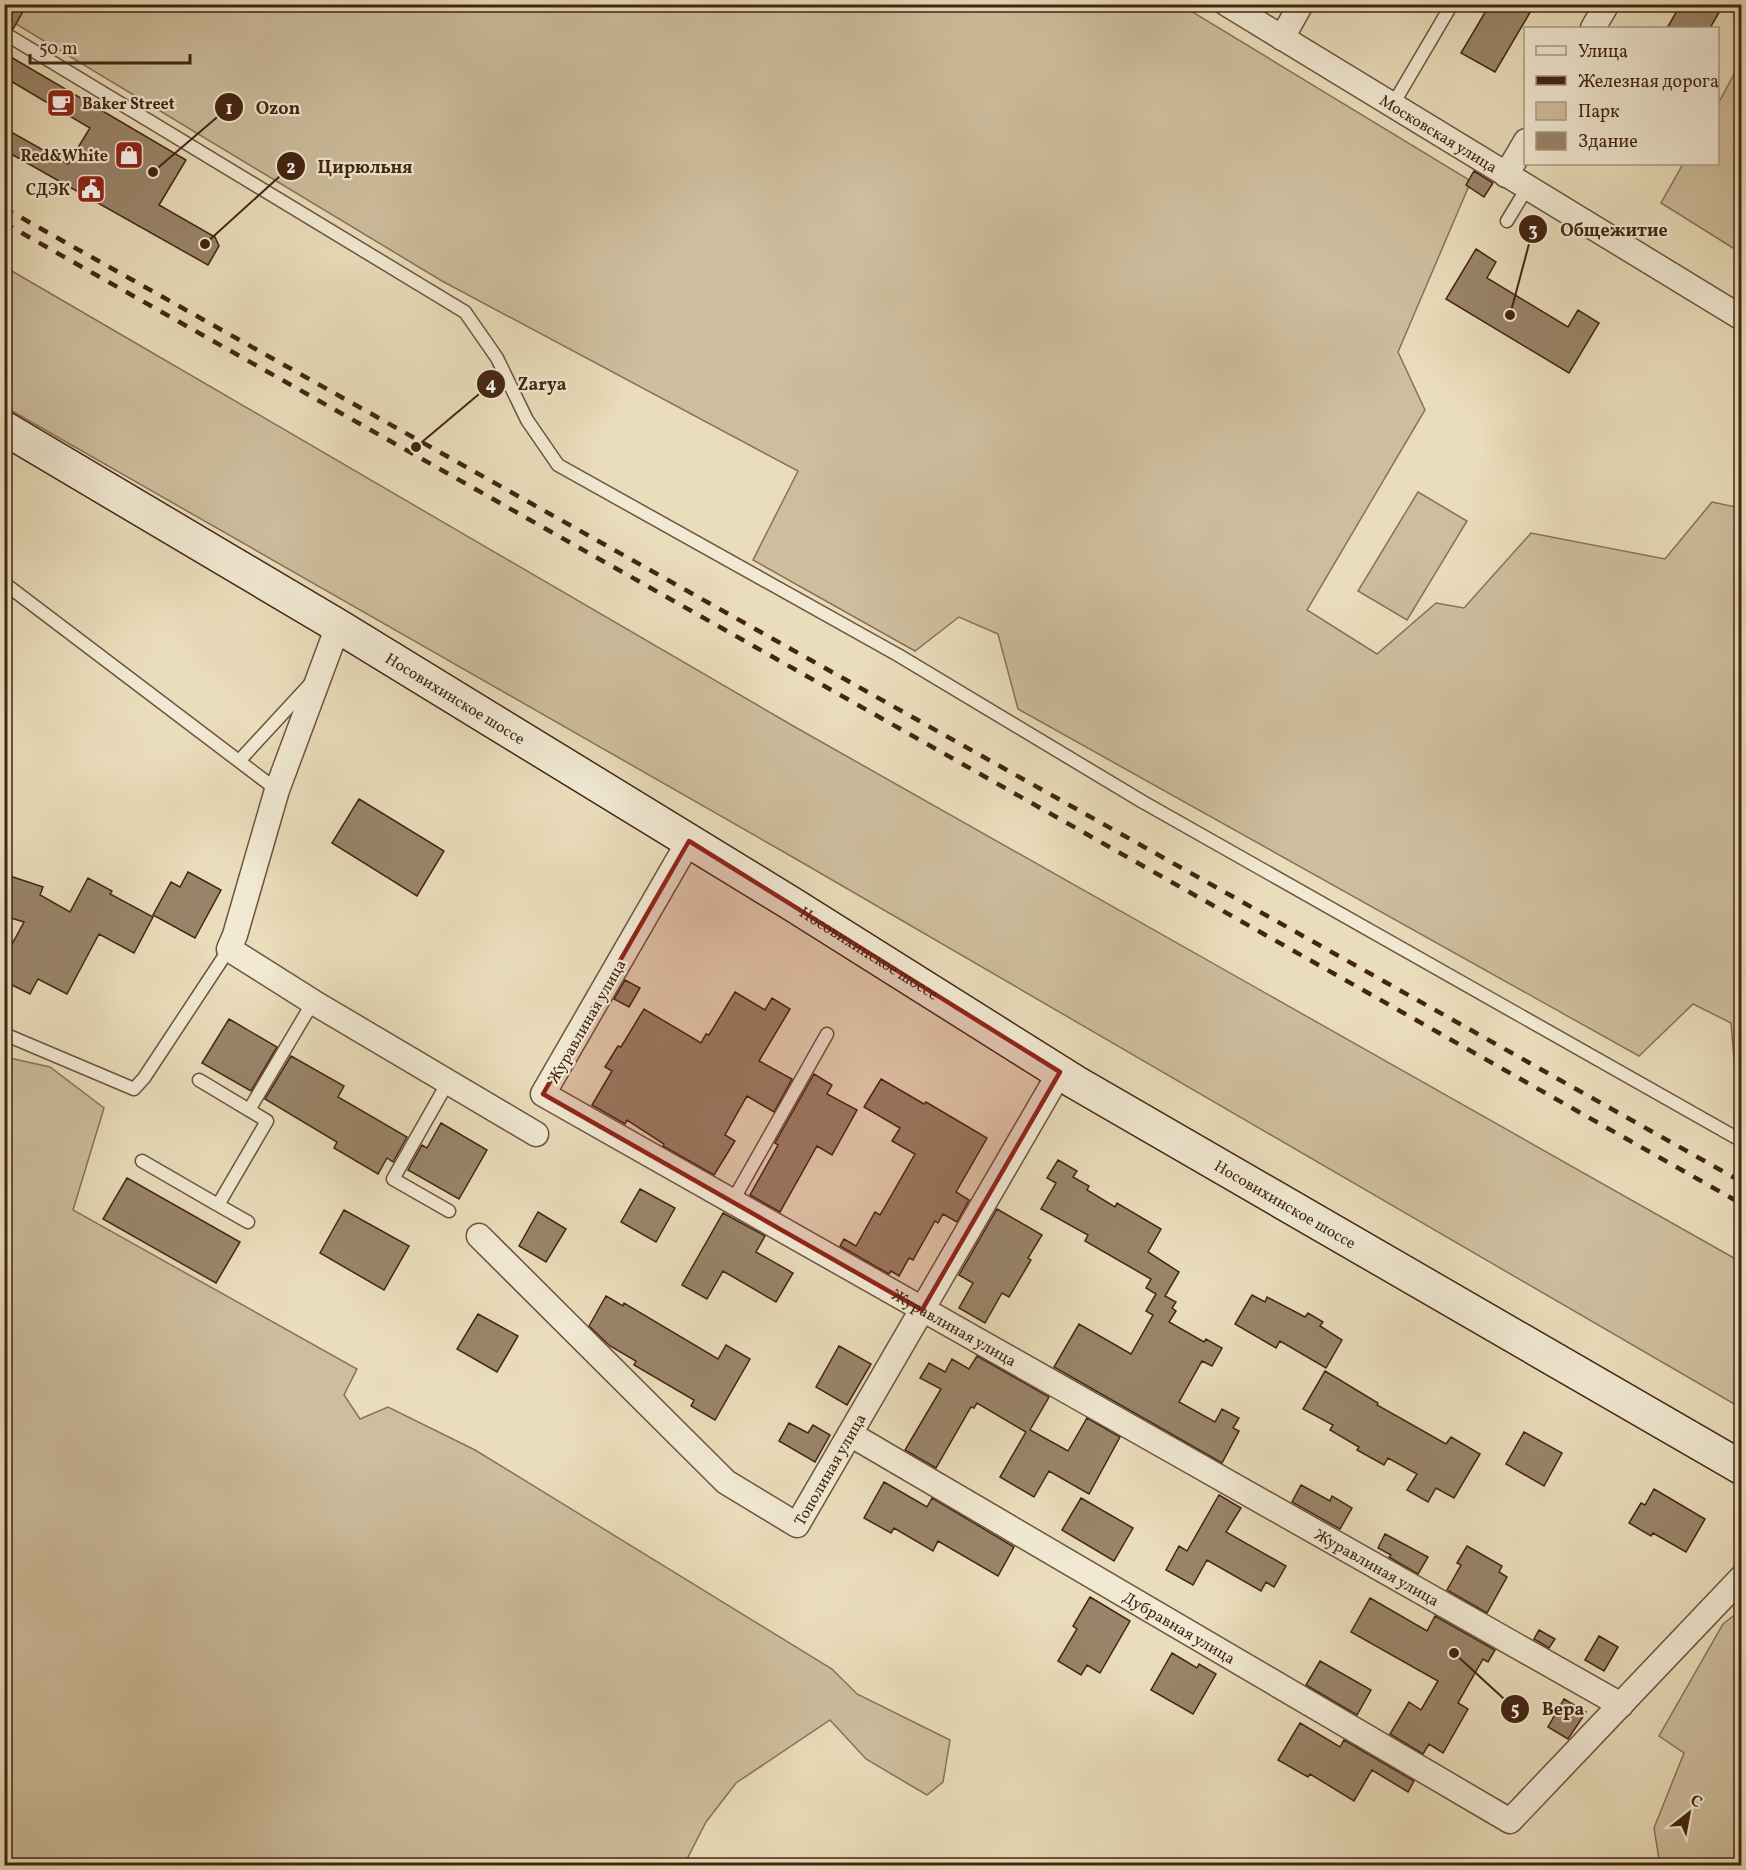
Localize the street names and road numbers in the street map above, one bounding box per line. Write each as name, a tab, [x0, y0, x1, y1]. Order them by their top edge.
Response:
street label: Московская улица	[1375, 90, 1501, 179]
street label: Носовихинское шоссе	[380, 648, 529, 751]
street label: Носовихинское шоссе	[795, 902, 942, 1006]
street label: Журавлиная улица	[543, 956, 632, 1088]
street label: Носовихинское шоссе	[1209, 1156, 1359, 1255]
street label: Журавлиная улица	[887, 1285, 1020, 1373]
street label: Тополиная улица	[790, 1410, 872, 1531]
street label: Журавлиная улица	[1310, 1524, 1443, 1613]
street label: Дубравная улица	[1118, 1587, 1239, 1671]

